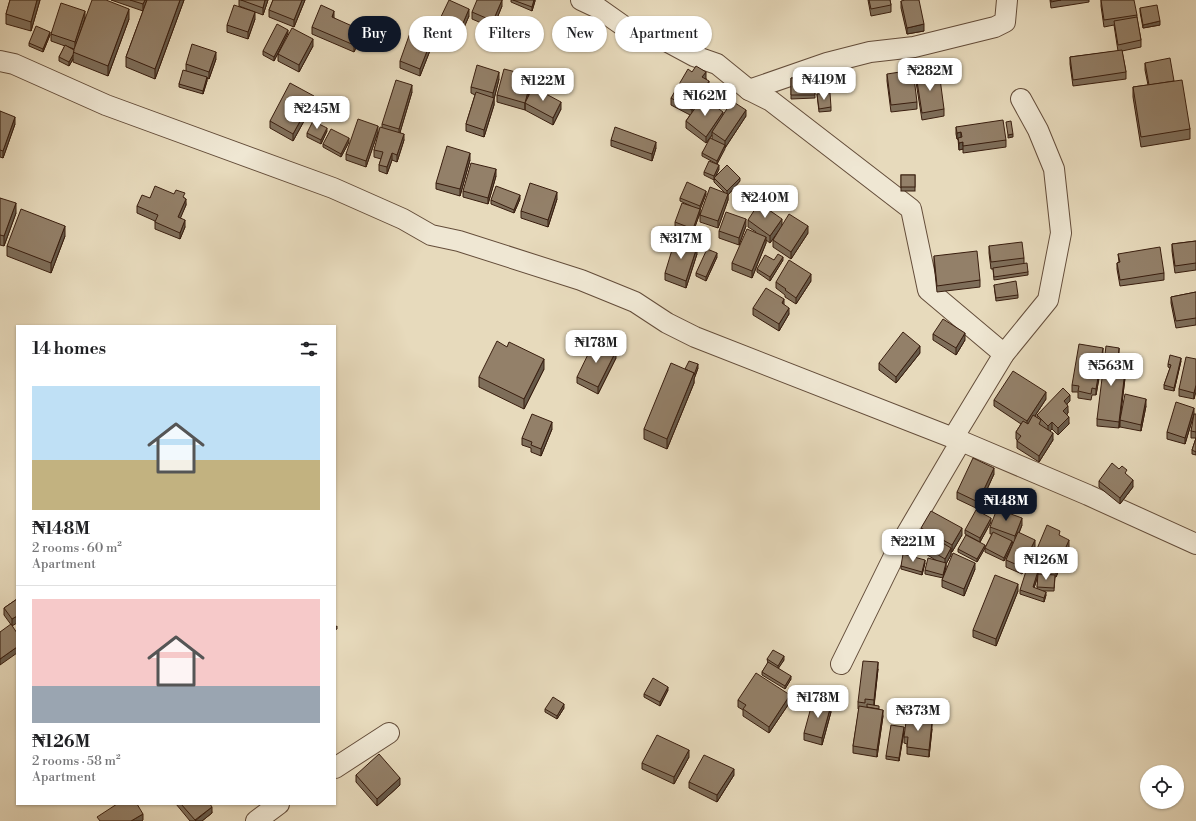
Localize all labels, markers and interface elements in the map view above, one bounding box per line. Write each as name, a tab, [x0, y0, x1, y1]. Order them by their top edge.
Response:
chip: Buy	[348, 16, 401, 52]
chip: Rent	[409, 16, 467, 52]
chip: Filters	[475, 16, 544, 52]
chip: New	[552, 16, 607, 52]
chip: Apartment	[615, 16, 712, 52]
pin: ₦282M	[902, 58, 958, 92]
text: ₦282M	[907, 63, 953, 79]
pin: ₦419M	[796, 67, 852, 101]
pin: ₦122M	[515, 68, 571, 102]
text: ₦419M	[802, 72, 846, 88]
text: ₦122M	[521, 73, 565, 89]
pin: ₦162M	[677, 83, 733, 117]
text: ₦162M	[683, 88, 727, 104]
pin: ₦245M	[289, 96, 345, 130]
text: ₦245M	[294, 101, 340, 117]
pin: ₦240M	[737, 185, 793, 219]
text: ₦240M	[741, 190, 789, 206]
pin: ₦317M	[653, 226, 709, 260]
text: ₦317M	[660, 231, 702, 247]
pin: ₦178M	[568, 330, 624, 364]
text: ₦178M	[575, 335, 617, 351]
text: 14 homes	[32, 338, 106, 360]
icon: filters	[298, 338, 320, 360]
pin: ₦563M	[1083, 353, 1139, 387]
text: ₦563M	[1088, 358, 1134, 374]
icon: home	[140, 412, 212, 484]
pin: ₦148M	[978, 488, 1034, 522]
text: ₦148M	[984, 493, 1028, 509]
text: ₦148M	[32, 518, 90, 540]
pin: ₦221M	[885, 529, 941, 563]
text: ₦221M	[891, 534, 935, 550]
text: 2 rooms · 60 m²	[32, 540, 122, 556]
pin: ₦126M	[1018, 547, 1074, 581]
text: ₦126M	[1024, 552, 1068, 568]
text: Apartment	[32, 556, 96, 572]
icon: home	[140, 625, 212, 697]
pin: ₦178M	[790, 685, 846, 719]
text: ₦178M	[797, 690, 839, 706]
pin: ₦373M	[890, 698, 946, 732]
text: ₦373M	[896, 703, 940, 719]
text: ₦126M	[32, 731, 90, 753]
text: 2 rooms · 58 m²	[32, 753, 121, 769]
map controls	[1140, 765, 1184, 809]
button: locate	[1140, 765, 1184, 809]
text: Apartment	[32, 769, 96, 785]

